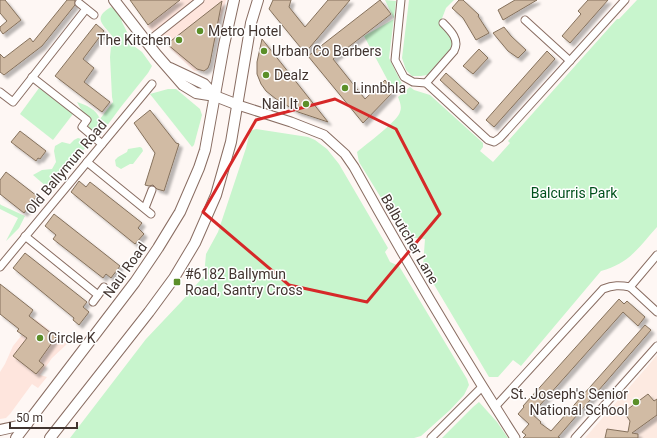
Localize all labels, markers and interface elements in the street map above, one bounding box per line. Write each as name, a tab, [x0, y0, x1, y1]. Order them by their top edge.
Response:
place label: Metro Hotel	[208, 23, 282, 39]
marker: Metro Hotel	[195, 26, 205, 36]
place label: The Kitchen	[97, 32, 171, 48]
marker: The Kitchen	[174, 35, 184, 45]
place label: Urban Co Barbers	[272, 43, 381, 59]
marker: Urban Co Barbers	[259, 46, 269, 56]
place label: Dealz	[274, 67, 309, 83]
marker: Dealz	[261, 70, 271, 80]
place label: Linnbhla	[353, 80, 406, 96]
marker: Linnbhla	[340, 83, 350, 93]
place label: Nail It	[262, 96, 298, 112]
marker: Nail It	[301, 99, 311, 109]
street label: Old Ballymun Road	[22, 117, 110, 217]
park label: Balcurris Park	[531, 185, 618, 201]
street label: Balbutcher Lane	[378, 191, 442, 287]
street label: Naul Road	[100, 239, 150, 301]
place label: #6182 Ballymun Road, Santry Cross	[185, 266, 303, 298]
marker: #6182 Ballymun Road, Santry Cross	[172, 277, 182, 287]
place label: Circle K	[48, 330, 96, 346]
marker: Circle K	[35, 333, 45, 343]
place label: St. Joseph's Senior National School	[511, 386, 628, 418]
marker: St. Joseph's Senior National School	[631, 397, 641, 407]
scale bar	[10, 404, 77, 430]
text: 50 m	[16, 411, 43, 425]

